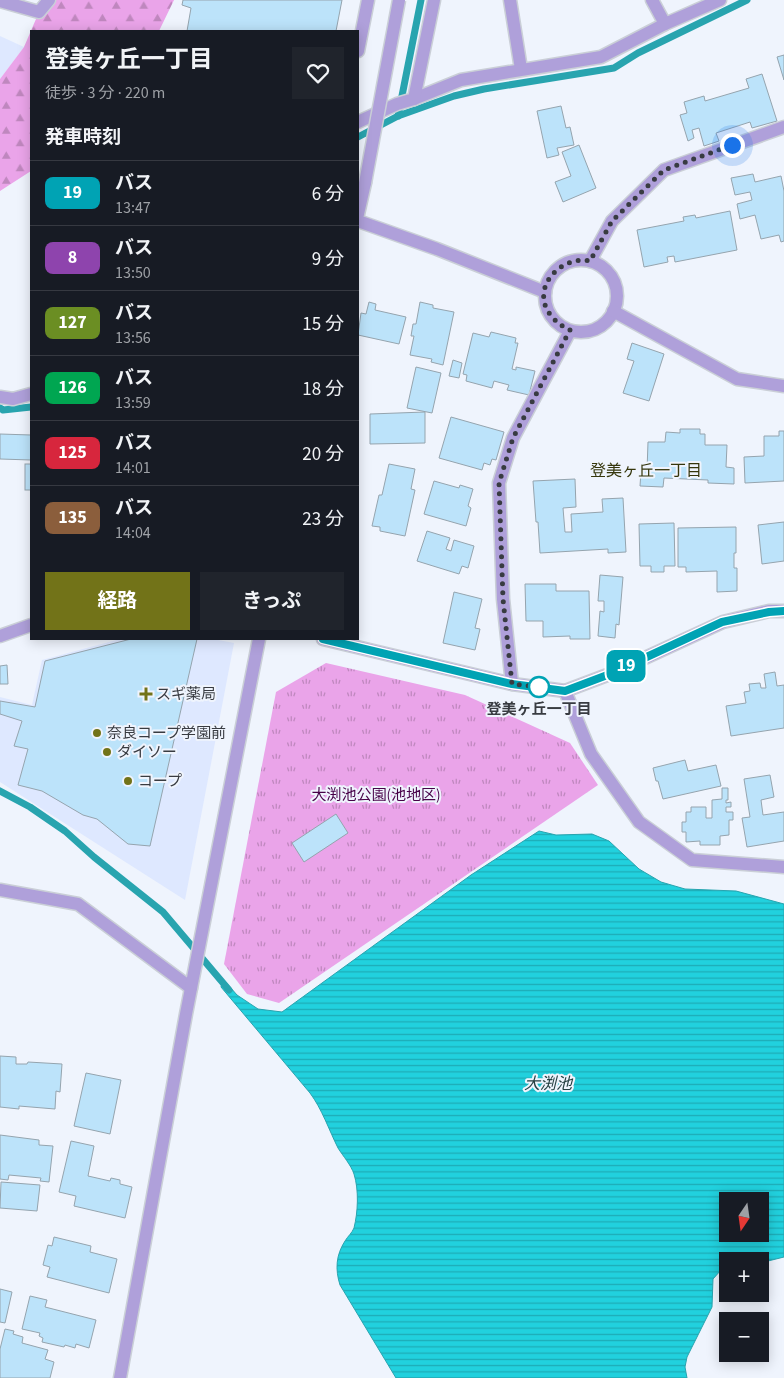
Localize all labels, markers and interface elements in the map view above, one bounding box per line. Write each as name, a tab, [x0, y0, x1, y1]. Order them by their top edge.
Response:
text: 登美ヶ丘一丁目	[45, 42, 213, 77]
button: heart	[292, 47, 344, 99]
text: 徒歩 · 3 分 · 220 m	[45, 82, 165, 104]
text: 発車時刻	[45, 124, 121, 151]
your location	[720, 133, 745, 158]
text: バス	[115, 170, 153, 197]
text: 19	[63, 180, 82, 205]
text: 6 分	[312, 181, 344, 208]
text: 13:47	[115, 197, 151, 219]
text: バス	[115, 235, 153, 262]
text: 8	[68, 245, 77, 270]
text: 9 分	[312, 246, 344, 273]
text: 13:50	[115, 262, 151, 284]
text: バス	[115, 300, 153, 327]
text: 127	[58, 310, 87, 335]
text: 15 分	[302, 311, 344, 338]
text: 13:56	[115, 327, 151, 349]
text: バス	[115, 365, 153, 392]
text: 126	[58, 375, 87, 400]
text: 18 分	[302, 376, 344, 403]
text: 13:59	[115, 392, 151, 414]
text: バス	[115, 430, 153, 457]
text: 125	[58, 440, 87, 465]
text: 20 分	[302, 441, 344, 468]
text: 14:01	[115, 457, 151, 479]
district label: 登美ヶ丘一丁目	[590, 460, 702, 482]
text: バス	[115, 495, 153, 522]
text: 135	[58, 505, 87, 530]
text: 23 分	[302, 506, 344, 533]
text: 14:04	[115, 522, 151, 544]
button: 経路	[45, 572, 190, 630]
button: きっぷ	[200, 572, 344, 630]
line badge: 19	[604, 650, 648, 682]
text: 19	[616, 653, 636, 678]
marker: 登美ヶ丘一丁目	[528, 676, 550, 698]
place label: スギ薬局	[156, 684, 216, 705]
marker: スギ薬局	[140, 688, 152, 700]
place label: 登美ヶ丘一丁目	[486, 699, 592, 720]
place label: 奈良コープ学園前	[107, 723, 226, 744]
marker: 奈良コープ学園前	[91, 727, 103, 739]
place label: ダイソー	[117, 742, 177, 763]
marker: ダイソー	[101, 746, 113, 758]
place label: コープ	[138, 771, 182, 792]
marker: コープ	[122, 775, 134, 787]
park label: 大渕池公園(池地区)	[311, 785, 441, 806]
water label: 大渕池	[524, 1073, 574, 1095]
north arrow	[719, 1192, 769, 1242]
map controls	[719, 1192, 769, 1362]
button: +	[719, 1252, 769, 1302]
button: −	[719, 1312, 769, 1362]

